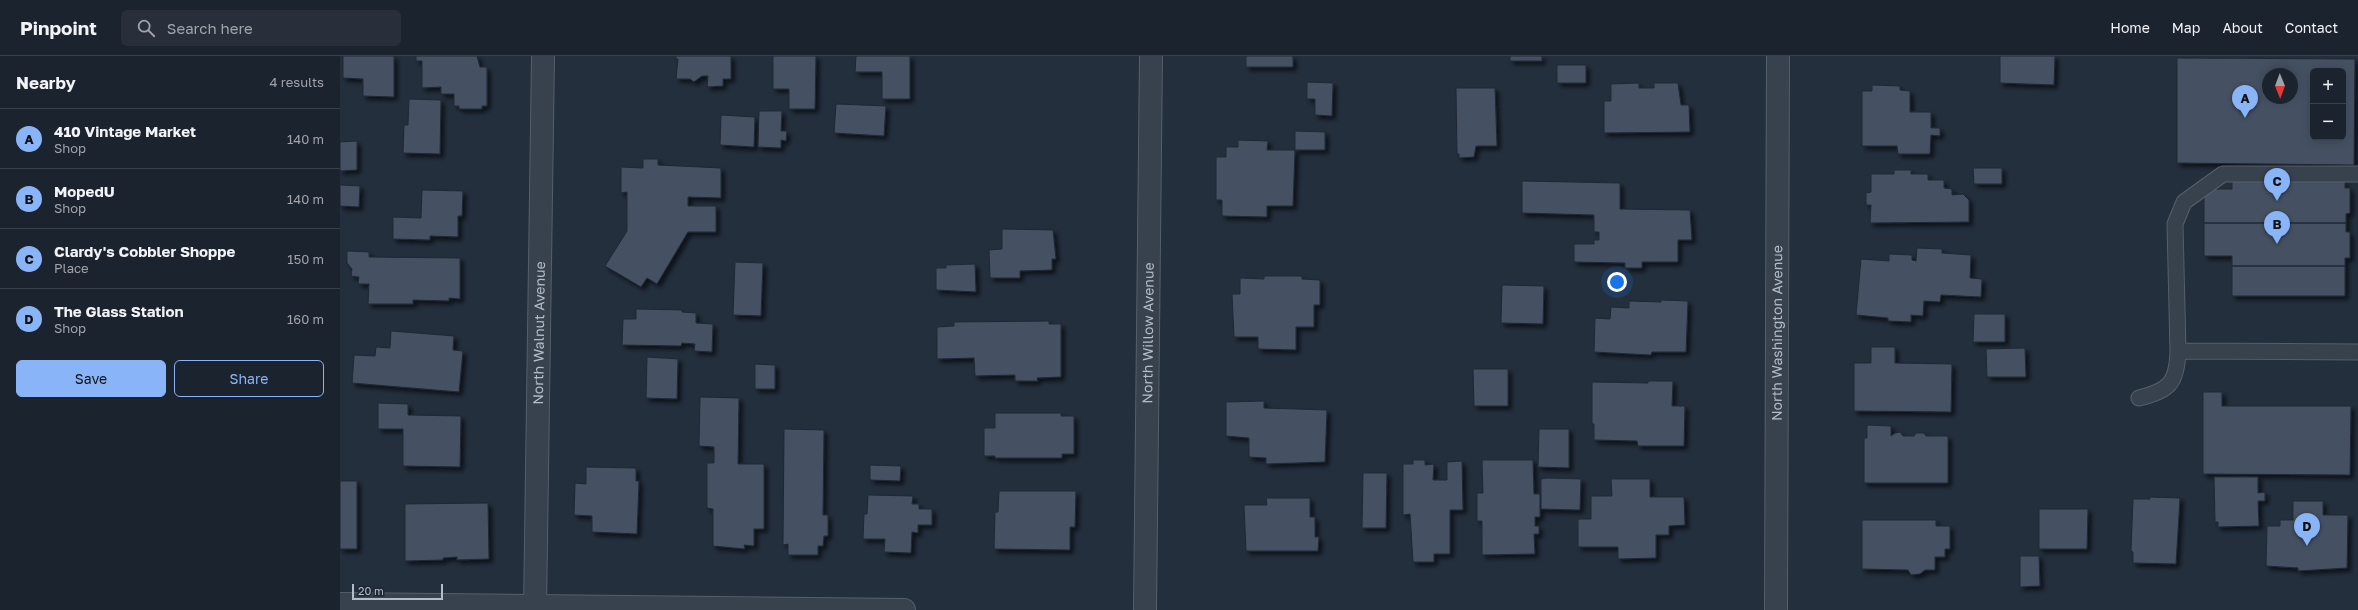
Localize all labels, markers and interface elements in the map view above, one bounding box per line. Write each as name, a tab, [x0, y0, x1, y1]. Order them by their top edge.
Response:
search box	[121, 10, 401, 46]
text: Pinpoint	[20, 16, 97, 39]
icon: search	[135, 17, 157, 39]
text: Search here	[167, 19, 253, 37]
text: Home	[2110, 19, 2150, 36]
text: Map	[2172, 19, 2200, 36]
text: About	[2222, 19, 2263, 36]
text: Contact	[2285, 19, 2338, 36]
north arrow	[2262, 68, 2298, 104]
map controls	[2310, 68, 2346, 140]
button: +	[2310, 68, 2346, 104]
text: Nearby	[16, 72, 76, 93]
text: 4 results	[270, 74, 324, 90]
pin: A	[2232, 85, 2258, 118]
button: −	[2310, 104, 2346, 140]
text: 410 Vintage Market	[54, 122, 196, 140]
text: A	[24, 131, 34, 147]
text: 140 m	[287, 131, 324, 147]
text: Shop	[54, 140, 86, 156]
pin: C	[2264, 168, 2290, 201]
text: MopedU	[54, 182, 115, 200]
text: B	[24, 191, 34, 207]
text: 140 m	[287, 191, 324, 207]
text: Shop	[54, 200, 86, 216]
pin: B	[2264, 211, 2290, 244]
text: Clardy's Cobbler Shoppe	[54, 242, 235, 260]
street label: North Washington Avenue	[1768, 245, 1785, 421]
text: C	[24, 251, 34, 267]
text: 150 m	[287, 251, 324, 267]
text: Place	[54, 260, 89, 276]
street label: North Walnut Avenue	[529, 261, 548, 405]
street label: North Willow Avenue	[1138, 262, 1157, 404]
your location	[1607, 272, 1627, 292]
text: The Glass Station	[54, 302, 184, 320]
text: D	[24, 311, 34, 327]
text: 160 m	[287, 311, 324, 327]
text: Shop	[54, 320, 86, 336]
button: Save	[16, 360, 166, 397]
button: Share	[174, 360, 324, 397]
pin: D	[2294, 513, 2320, 546]
scale bar	[352, 582, 443, 601]
text: 20 m	[358, 584, 384, 597]

